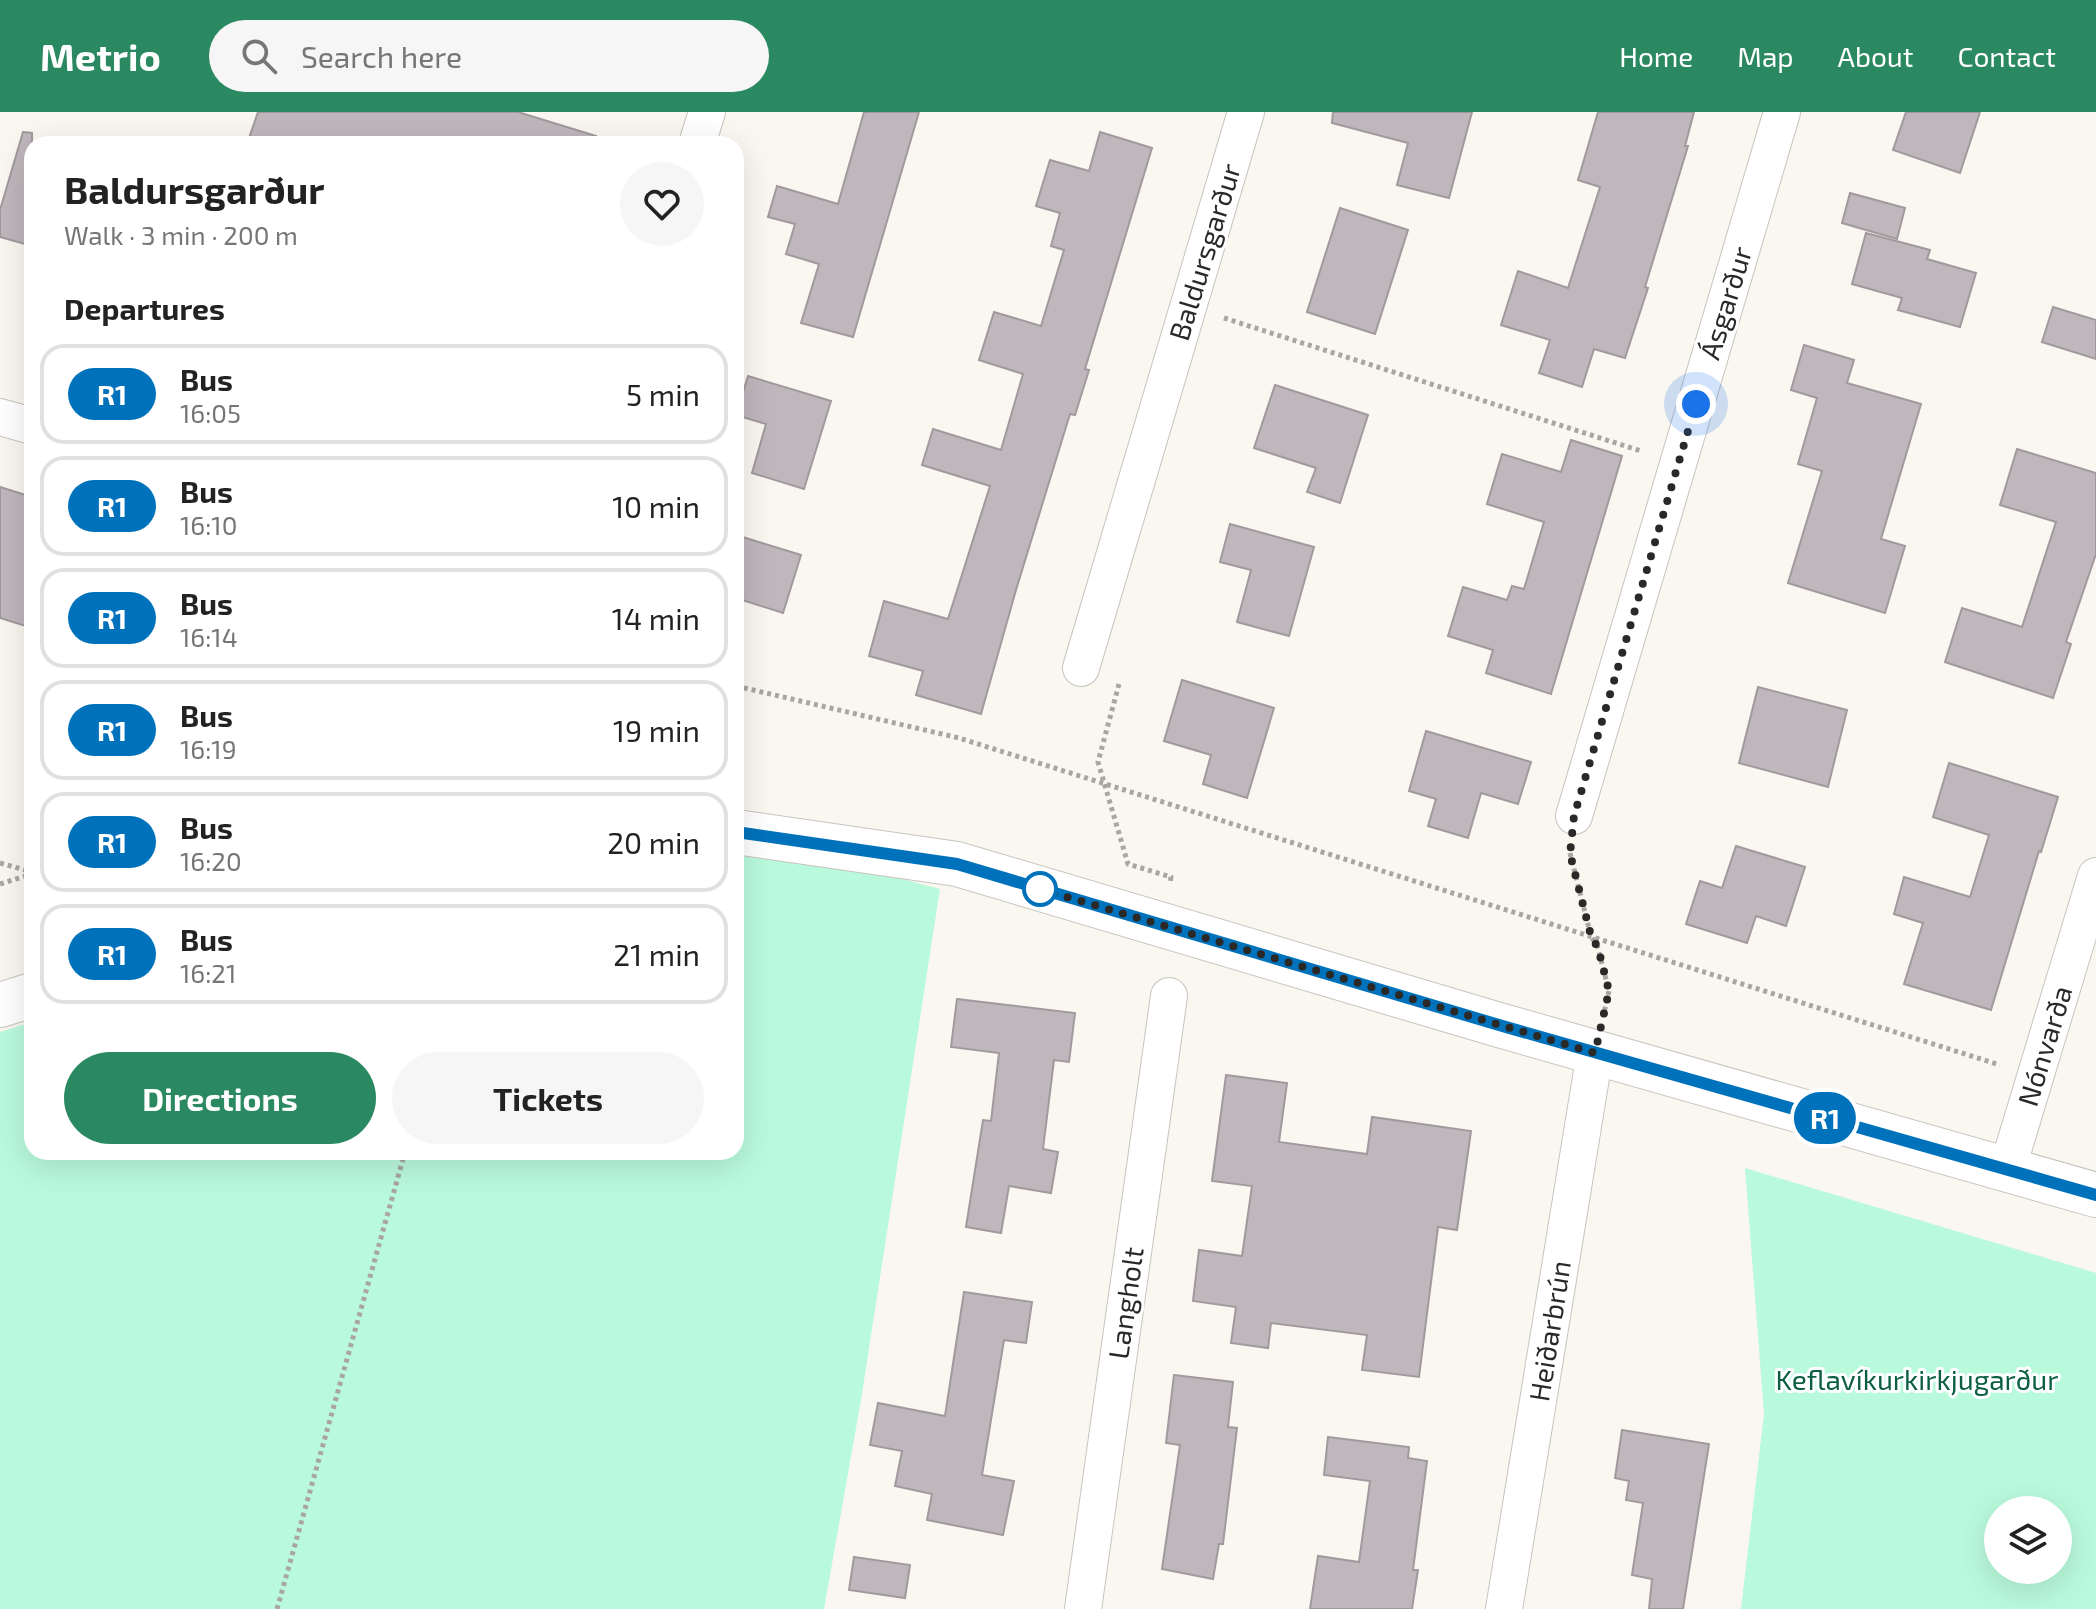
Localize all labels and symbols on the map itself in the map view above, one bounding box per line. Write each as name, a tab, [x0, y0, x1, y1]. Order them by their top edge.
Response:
street label: Baldursgarður	[1161, 159, 1247, 344]
street label: Ásgarður	[1692, 242, 1758, 363]
your location	[1676, 384, 1716, 424]
unlabelled marker	[1023, 872, 1057, 906]
street label: Nónvarða	[2010, 981, 2078, 1110]
line badge: R1	[1789, 1092, 1861, 1144]
street label: Langholt	[1100, 1245, 1150, 1361]
street label: Heiðarbrún	[1521, 1258, 1577, 1404]
park label: Keflavíkurkirkjugarður	[1776, 1362, 2058, 1396]

